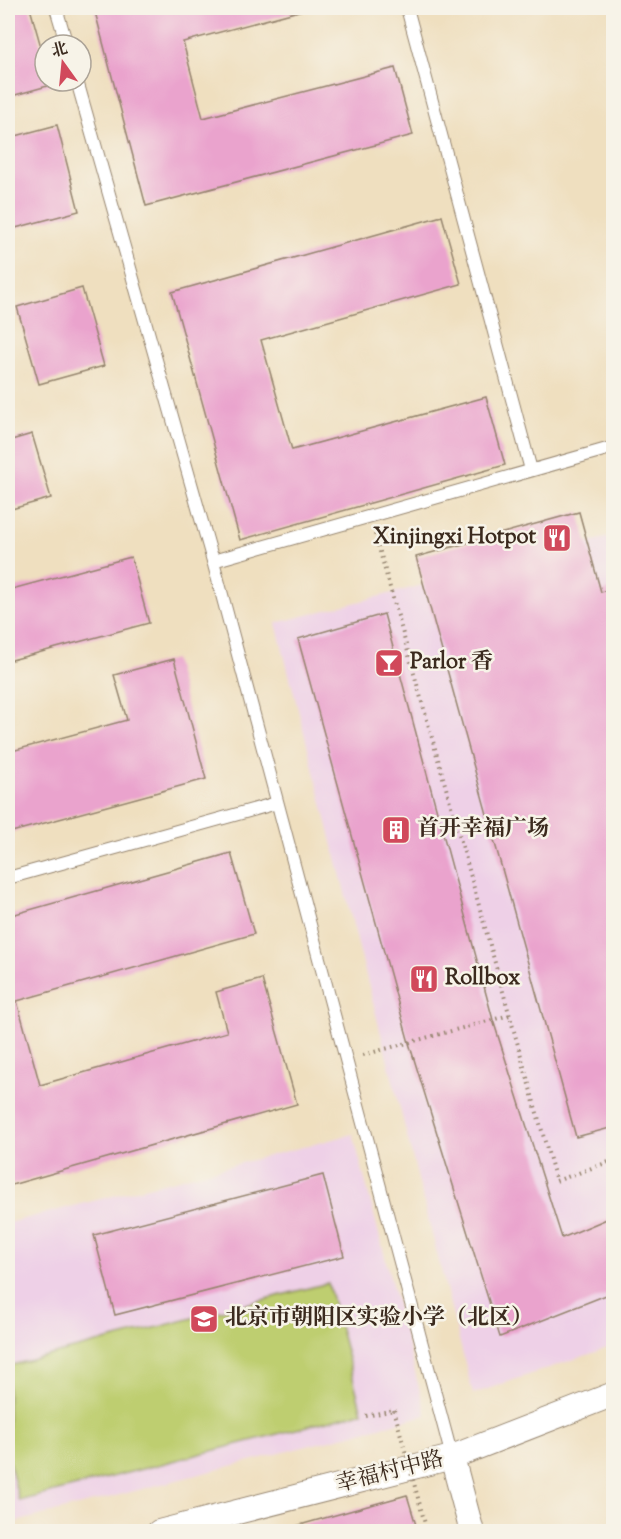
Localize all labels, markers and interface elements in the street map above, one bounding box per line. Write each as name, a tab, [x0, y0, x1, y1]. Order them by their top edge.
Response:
north arrow	[33, 33, 93, 93]
text: 北	[49, 38, 70, 64]
place label: Xinjingxi Hotpot	[373, 522, 536, 554]
restaurant icon: Xinjingxi Hotpot	[541, 522, 573, 554]
bar icon: Parlor 香	[373, 647, 405, 679]
place label: Parlor 香	[410, 647, 493, 679]
building icon: 首开幸福广场	[380, 814, 412, 846]
place label: 首开幸福广场	[417, 814, 549, 846]
restaurant icon: Rollbox	[408, 963, 440, 995]
place label: Rollbox	[445, 963, 520, 995]
school or university icon: 北京市朝阳区实验小学（北区）	[188, 1303, 220, 1335]
place label: 北京市朝阳区实验小学（北区）	[225, 1303, 533, 1335]
street label: 幸福村中路	[333, 1444, 447, 1502]

